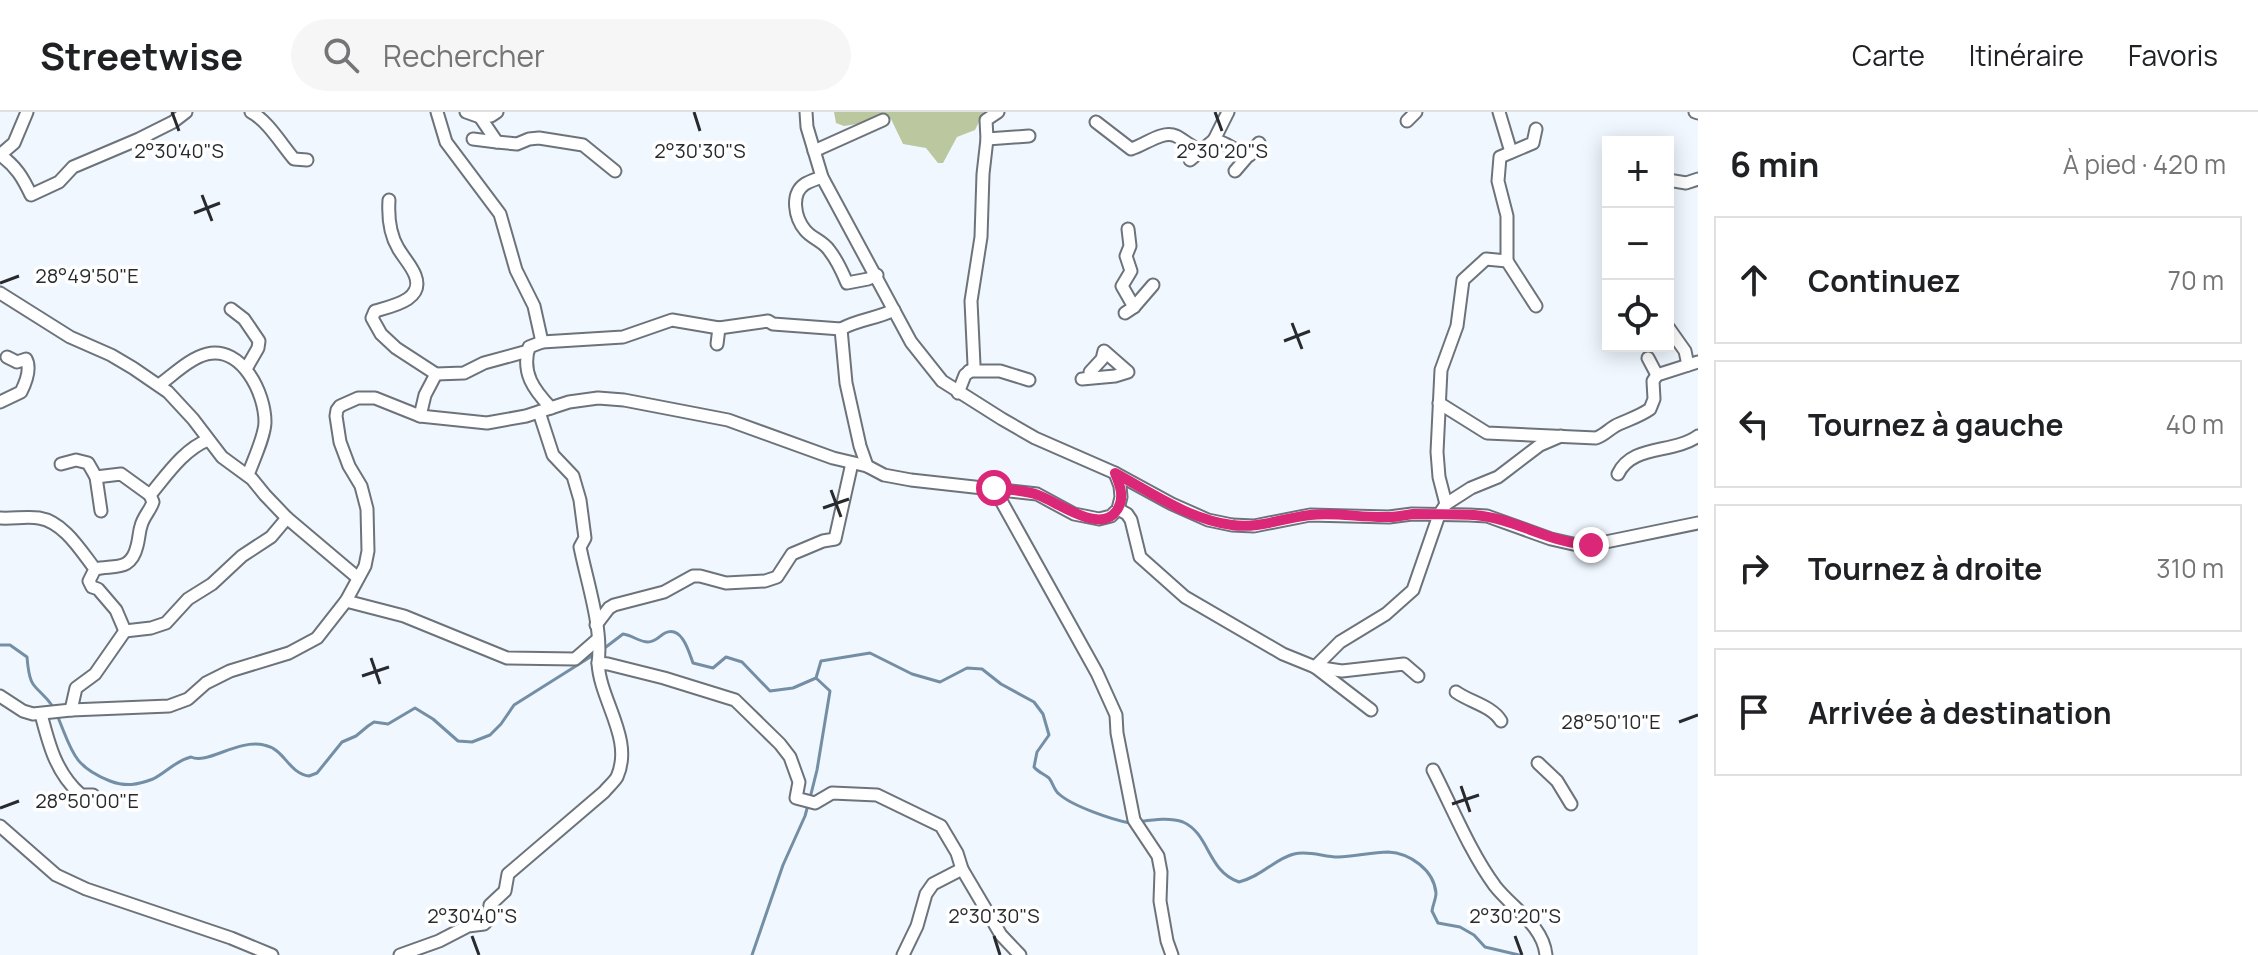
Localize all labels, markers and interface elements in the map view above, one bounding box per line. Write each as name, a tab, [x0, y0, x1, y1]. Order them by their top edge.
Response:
search box	[291, 19, 851, 91]
text: Streetwise	[40, 29, 243, 81]
icon: search	[319, 33, 363, 77]
text: Rechercher	[383, 35, 545, 76]
text: Carte	[1852, 36, 1925, 74]
text: Itinéraire	[1969, 36, 2084, 74]
text: Favoris	[2128, 36, 2218, 74]
map controls	[1602, 136, 1674, 352]
button: +	[1602, 136, 1674, 208]
text: 2°30'40"S	[134, 137, 224, 164]
text: 2°30'30"S	[654, 137, 746, 164]
text: 2°30'20"S	[1176, 137, 1268, 164]
text: 6 min	[1730, 141, 1819, 187]
text: À pied · 420 m	[2063, 146, 2226, 182]
button: −	[1602, 208, 1674, 280]
icon: ahead	[1732, 258, 1776, 302]
text: Continuez	[1808, 260, 1960, 301]
text: 28°49'50"E	[35, 262, 139, 289]
text: 70 m	[2168, 262, 2224, 298]
button: locate	[1602, 280, 1674, 352]
icon: left	[1732, 402, 1776, 446]
text: Tournez à gauche	[1808, 404, 2064, 445]
text: 40 m	[2166, 406, 2224, 442]
route start	[976, 470, 1012, 506]
route end	[1573, 527, 1609, 563]
icon: right	[1732, 546, 1776, 590]
text: Tournez à droite	[1808, 548, 2042, 589]
text: 310 m	[2156, 550, 2224, 586]
icon: arrive	[1732, 690, 1776, 734]
text: Arrivée à destination	[1808, 692, 2111, 733]
text: 28°50'10"E	[1561, 708, 1661, 735]
text: 28°50'00"E	[35, 787, 139, 814]
text: 2°30'40"S	[427, 902, 517, 929]
text: 2°30'30"S	[948, 902, 1040, 929]
text: 2°30'20"S	[1469, 902, 1561, 929]

